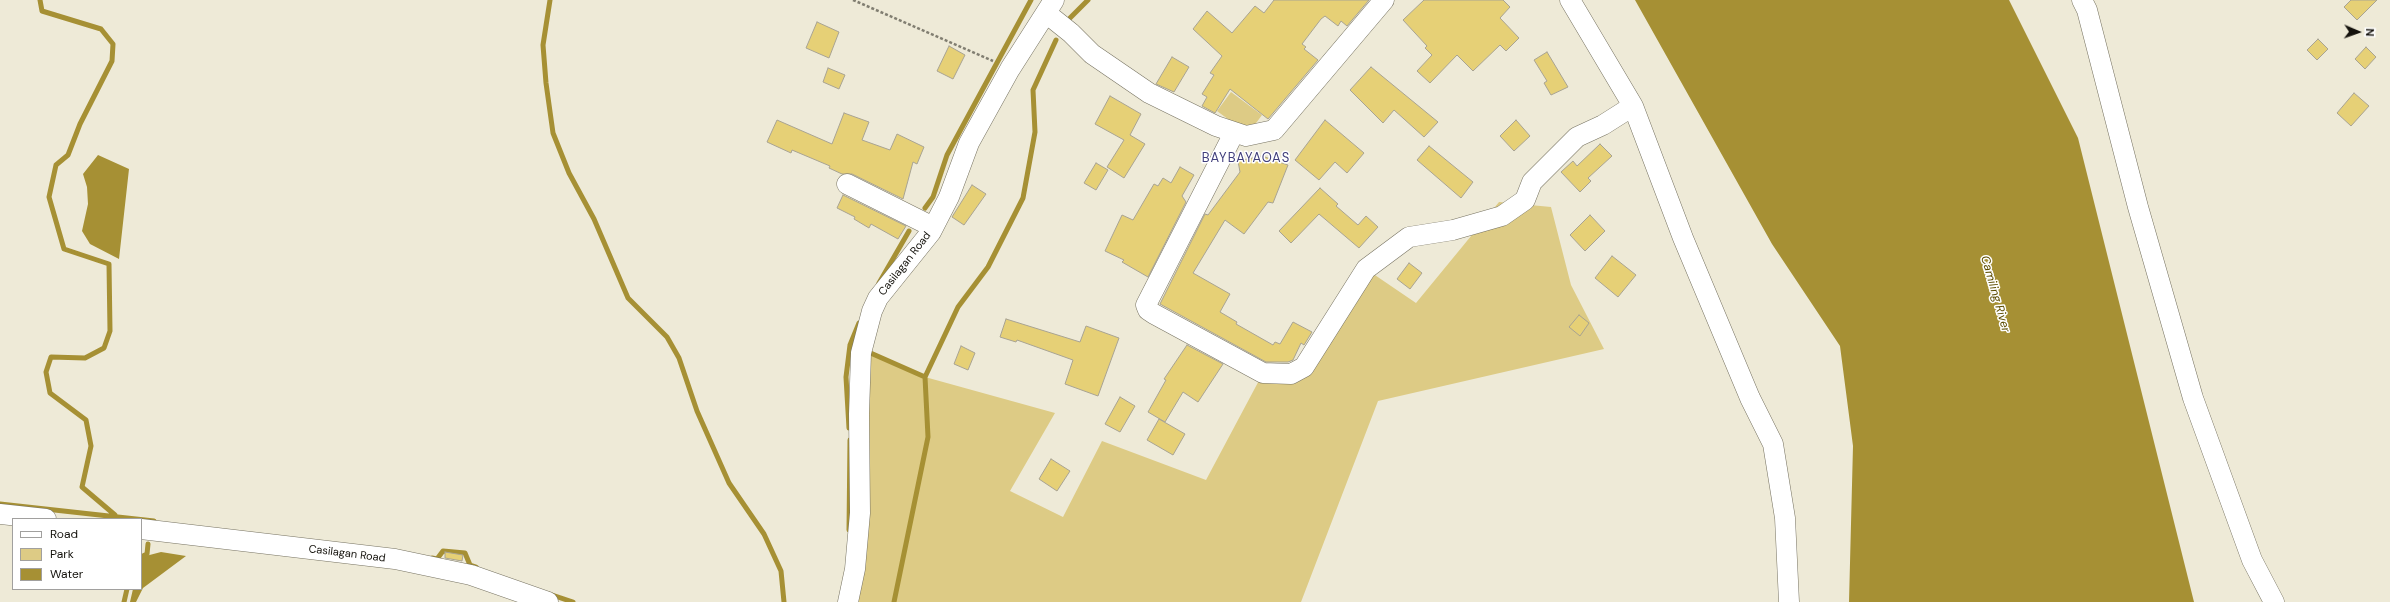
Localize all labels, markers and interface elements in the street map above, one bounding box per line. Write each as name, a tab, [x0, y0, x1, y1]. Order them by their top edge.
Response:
north arrow	[2338, 12, 2378, 52]
text: N	[2363, 28, 2377, 37]
district label: BAYBAYAOAS	[1202, 151, 1290, 167]
street label: Casilagan Road	[876, 229, 934, 299]
water label: Camiling River	[1977, 254, 2013, 334]
legend	[12, 518, 142, 590]
text: Road	[50, 526, 78, 542]
street label: Casilagan Road	[308, 543, 386, 565]
text: Park	[50, 546, 74, 562]
text: Water	[50, 566, 83, 582]

